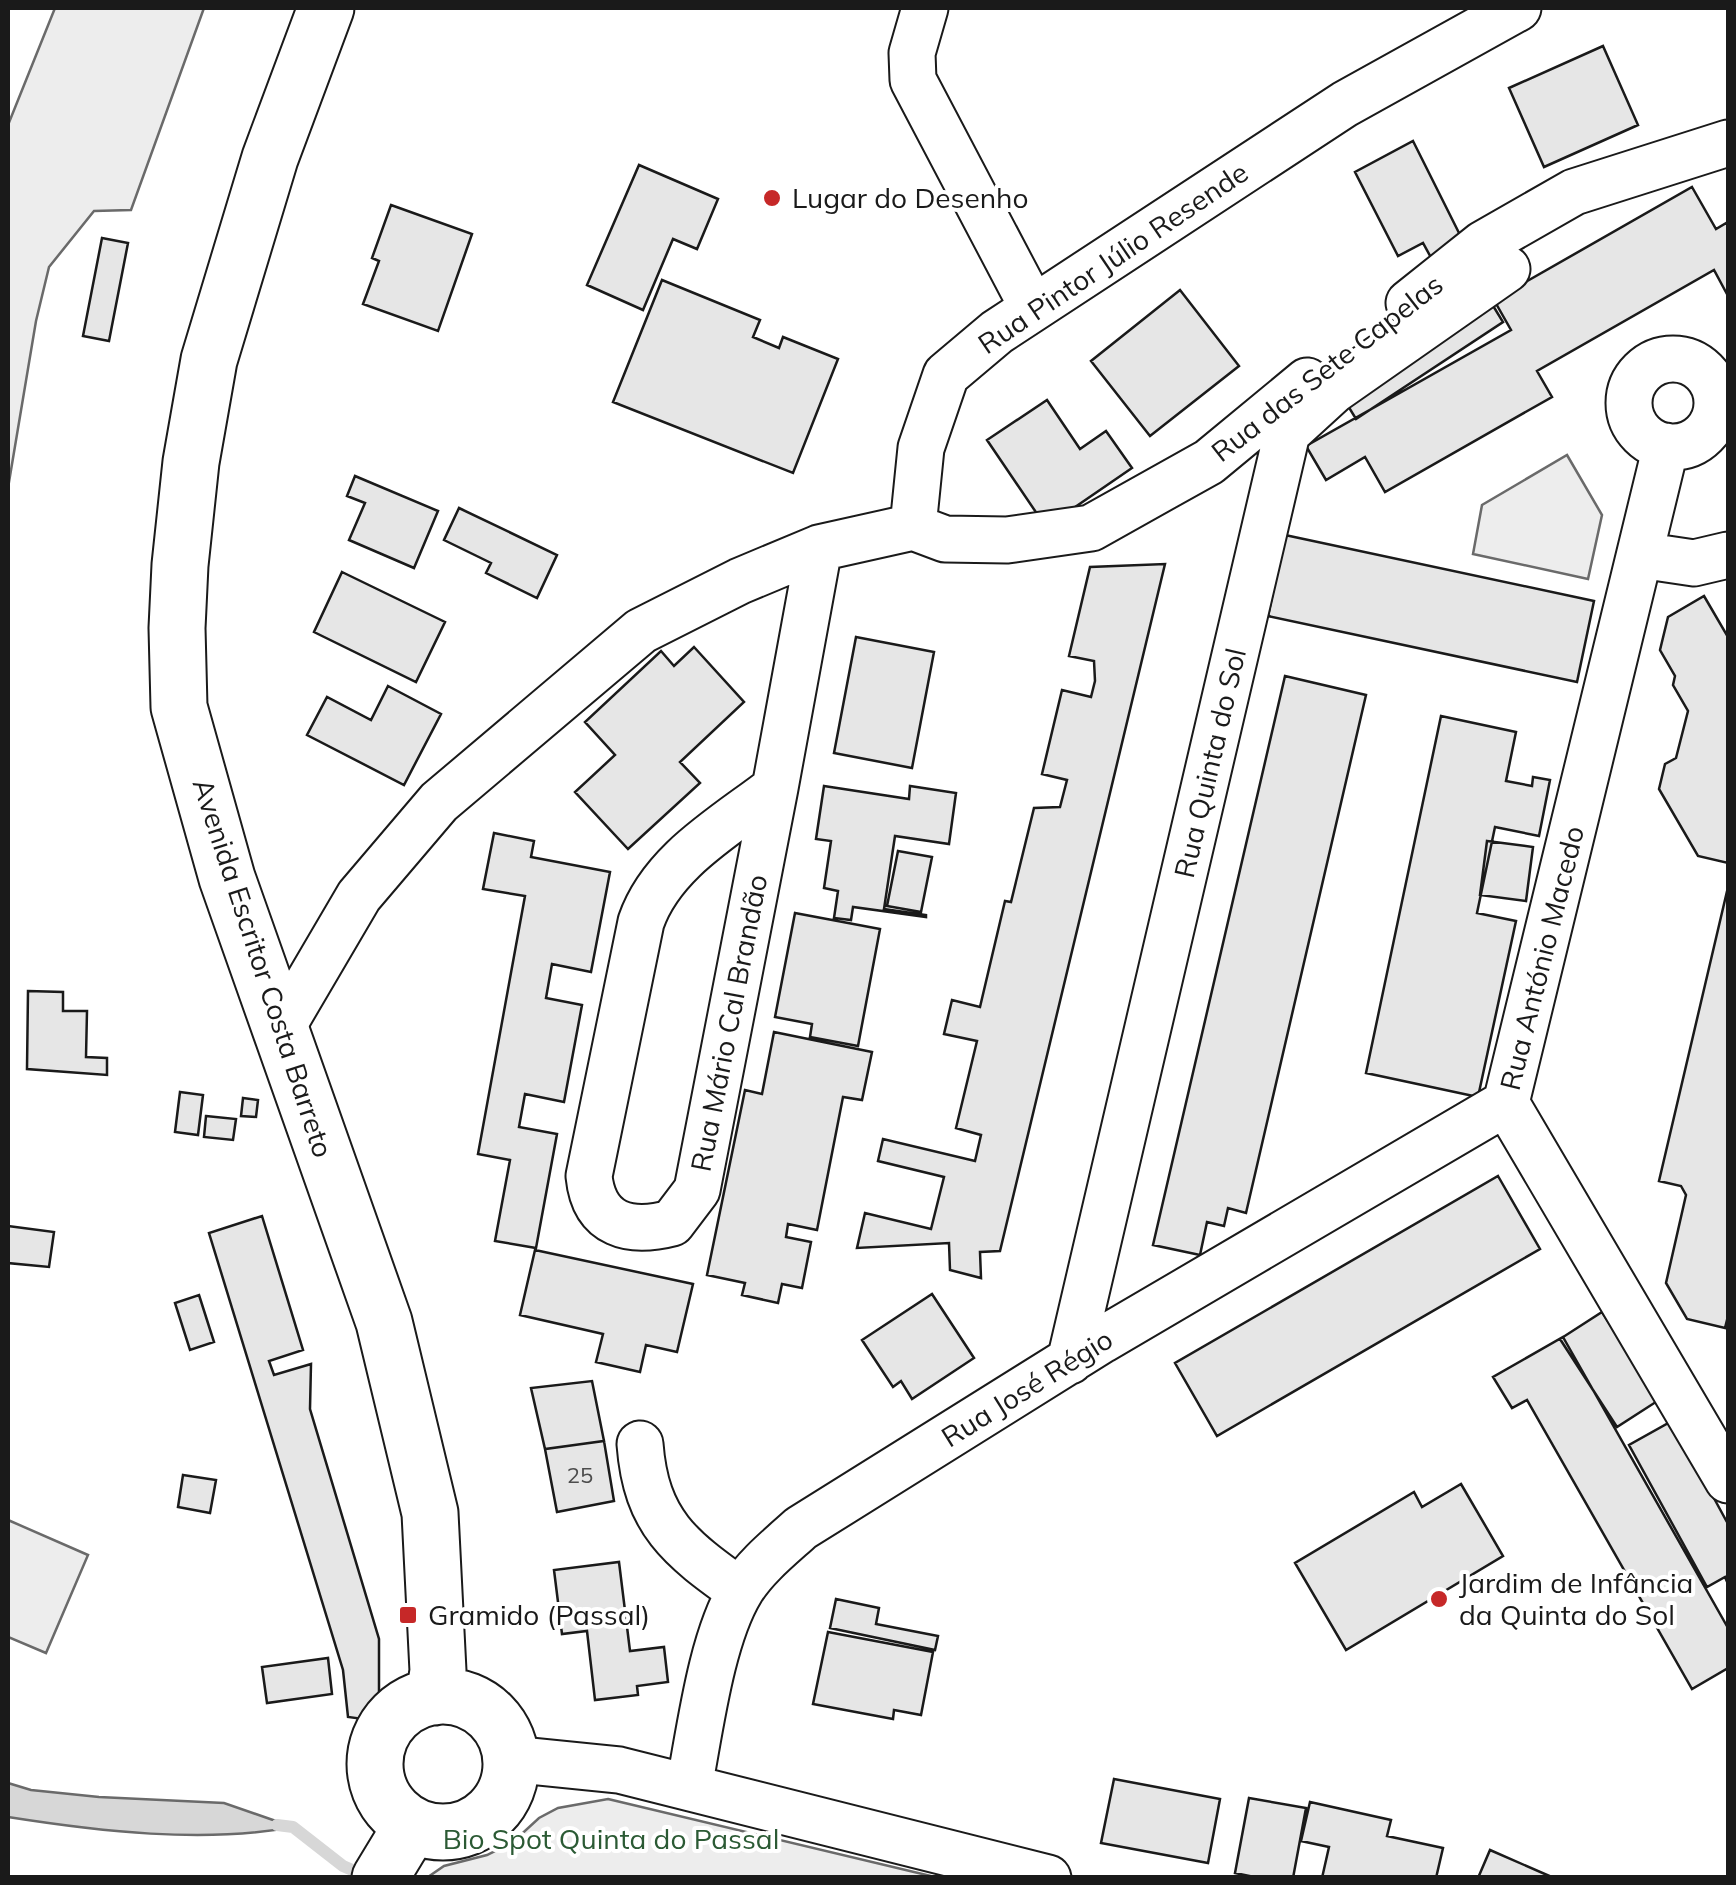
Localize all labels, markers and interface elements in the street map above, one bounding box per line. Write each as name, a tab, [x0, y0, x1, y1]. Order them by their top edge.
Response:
street label: Rua Pintor Júlio Resende	[971, 154, 1254, 361]
place label: Lugar do Desenho	[792, 180, 1028, 215]
marker: Lugar do Desenho	[761, 187, 783, 209]
street label: Rua das Sete Capelas	[1204, 266, 1449, 469]
street label: Rua Quinta do Sol	[1166, 645, 1253, 881]
street label: Avenida Escritor Costa Barreto	[186, 774, 341, 1162]
street label: Rua António Macedo	[1492, 822, 1591, 1094]
street label: Rua Mário Cal Brandão	[683, 871, 774, 1174]
street label: Rua José Régio	[935, 1321, 1119, 1454]
house number: 25	[567, 1461, 593, 1489]
place label: Jardim de Infância da Quinta do Sol	[1459, 1565, 1693, 1632]
marker: Jardim de Infância da Quinta do Sol	[1428, 1588, 1450, 1610]
place label: Gramido (Passal)	[428, 1597, 650, 1632]
marker: Gramido (Passal)	[397, 1604, 419, 1626]
park label: Bio Spot Quinta do Passal	[443, 1821, 779, 1856]

